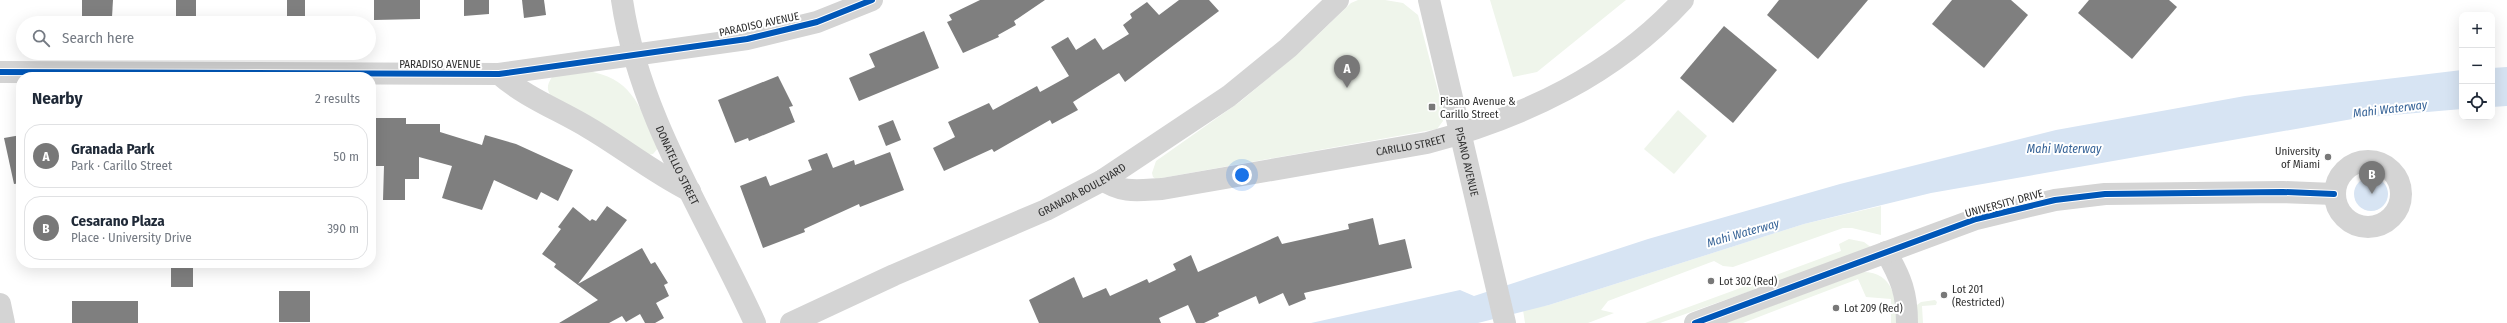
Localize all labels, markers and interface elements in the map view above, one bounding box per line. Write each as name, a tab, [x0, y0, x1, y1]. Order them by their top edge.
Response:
street label: PARADISO AVENUE	[718, 10, 800, 39]
map controls	[2459, 12, 2495, 120]
button: +	[2459, 12, 2495, 48]
search box	[16, 16, 376, 60]
icon: search	[30, 27, 52, 49]
text: Search here	[62, 29, 134, 47]
button: −	[2459, 48, 2495, 84]
pin: A	[1334, 55, 1360, 88]
street label: PARADISO AVENUE	[399, 58, 481, 71]
button: locate	[2459, 84, 2495, 120]
text: Nearby	[32, 88, 83, 109]
text: 2 results	[315, 91, 360, 106]
place label: Pisano Avenue & Carillo Street	[1440, 95, 1516, 121]
water label: Mahi Waterway	[2352, 97, 2429, 120]
marker: Pisano Avenue & Carillo Street	[1427, 102, 1437, 112]
street label: DONATELLO STREET	[653, 124, 702, 208]
street label: PISANO AVENUE	[1452, 126, 1481, 198]
street label: CARILLO STREET	[1375, 132, 1448, 159]
text: Granada Park	[71, 140, 154, 158]
water label: Mahi Waterway	[2027, 142, 2102, 156]
place label: University of Miami	[2275, 145, 2320, 171]
text: A	[42, 149, 50, 164]
text: 50 m	[333, 149, 359, 164]
marker: University of Miami	[2323, 152, 2333, 162]
text: Park · Carillo Street	[71, 158, 172, 173]
street label: GRANADA BOULEVARD	[1036, 161, 1128, 220]
pin: B	[2359, 161, 2385, 194]
your location	[1232, 165, 1252, 185]
street label: UNIVERSITY DRIVE	[1964, 187, 2045, 220]
text: Cesarano Plaza	[71, 212, 165, 230]
water label: Mahi Waterway	[1705, 216, 1781, 250]
text: B	[42, 221, 50, 236]
text: 390 m	[327, 221, 359, 236]
text: Place · University Drive	[71, 230, 192, 245]
place label: Lot 302 (Red)	[1719, 275, 1777, 288]
marker: Lot 302 (Red)	[1706, 276, 1716, 286]
place label: Lot 201 (Restricted)	[1952, 283, 2004, 309]
marker: Lot 201 (Restricted)	[1939, 290, 1949, 300]
place label: Lot 209 (Red)	[1844, 302, 1903, 315]
marker: Lot 209 (Red)	[1831, 303, 1841, 313]

